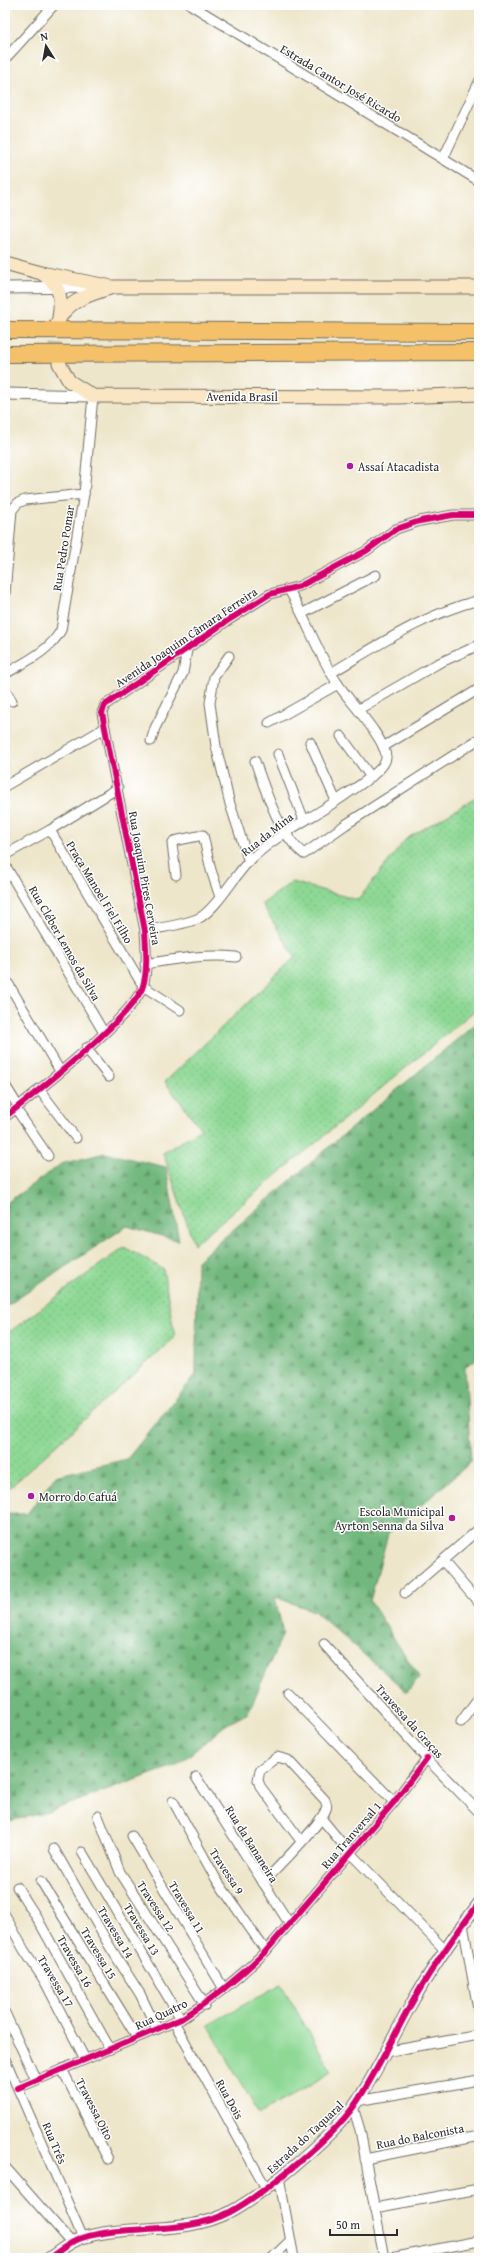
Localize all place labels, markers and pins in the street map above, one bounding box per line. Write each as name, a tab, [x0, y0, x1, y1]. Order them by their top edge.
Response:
place label: Assaí Atacadista	[358, 458, 439, 475]
marker: Assaí Atacadista	[345, 461, 355, 471]
place label: Morro do Cafuá	[39, 1488, 117, 1505]
marker: Morro do Cafuá	[26, 1491, 36, 1501]
place label: Escola Municipal Ayrton Senna da Silva	[335, 1503, 445, 1534]
marker: Escola Municipal Ayrton Senna da Silva	[447, 1513, 457, 1523]

